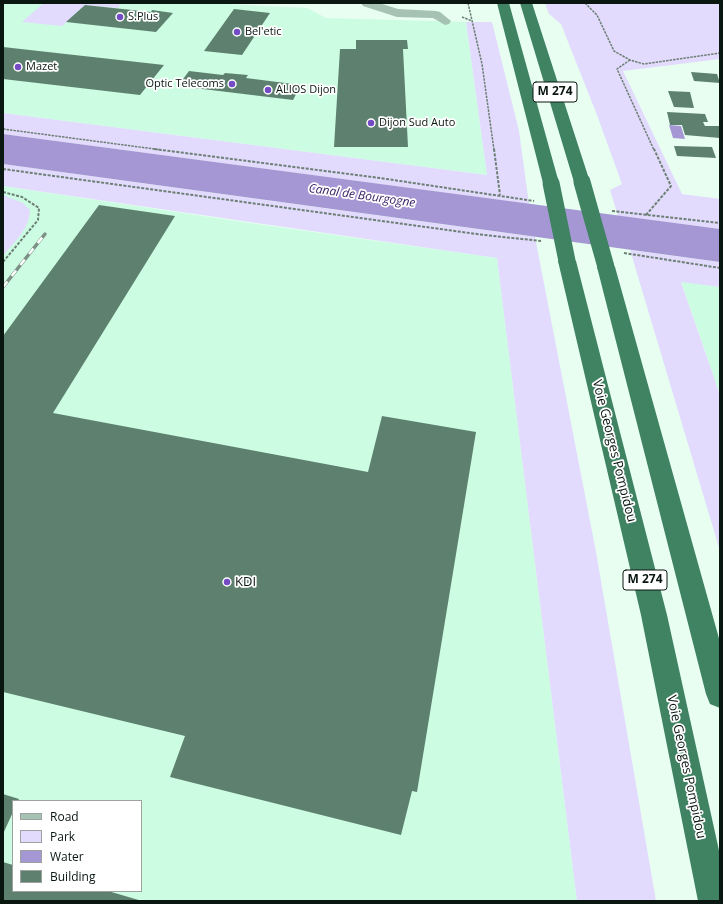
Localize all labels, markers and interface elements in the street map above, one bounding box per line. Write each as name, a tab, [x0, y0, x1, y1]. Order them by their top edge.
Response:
place label: S.Plus	[128, 10, 158, 24]
marker: S.Plus	[115, 12, 125, 22]
place label: Bel'etic	[245, 25, 282, 39]
marker: Bel'etic	[232, 27, 242, 37]
place label: Mazet	[26, 60, 57, 74]
marker: Mazet	[13, 62, 23, 72]
place label: Optic Telecoms	[145, 77, 224, 91]
marker: Optic Telecoms	[227, 79, 237, 89]
road number: M 274	[533, 82, 577, 102]
place label: ALIOS Dijon	[276, 83, 336, 97]
marker: ALIOS Dijon	[263, 85, 273, 95]
place label: Dijon Sud Auto	[379, 116, 455, 130]
marker: Dijon Sud Auto	[366, 118, 376, 128]
water label: Canal de Bourgogne	[308, 181, 416, 211]
street label: Voie Georges Pompidou	[589, 378, 639, 524]
road number: M 274	[623, 570, 667, 590]
place label: KDI	[235, 574, 256, 590]
marker: KDI	[222, 577, 232, 587]
street label: Voie Georges Pompidou	[663, 694, 709, 840]
legend	[12, 800, 142, 892]
text: Road	[50, 808, 79, 825]
text: Park	[50, 828, 75, 845]
text: Water	[50, 848, 84, 865]
text: Building	[50, 868, 95, 885]

